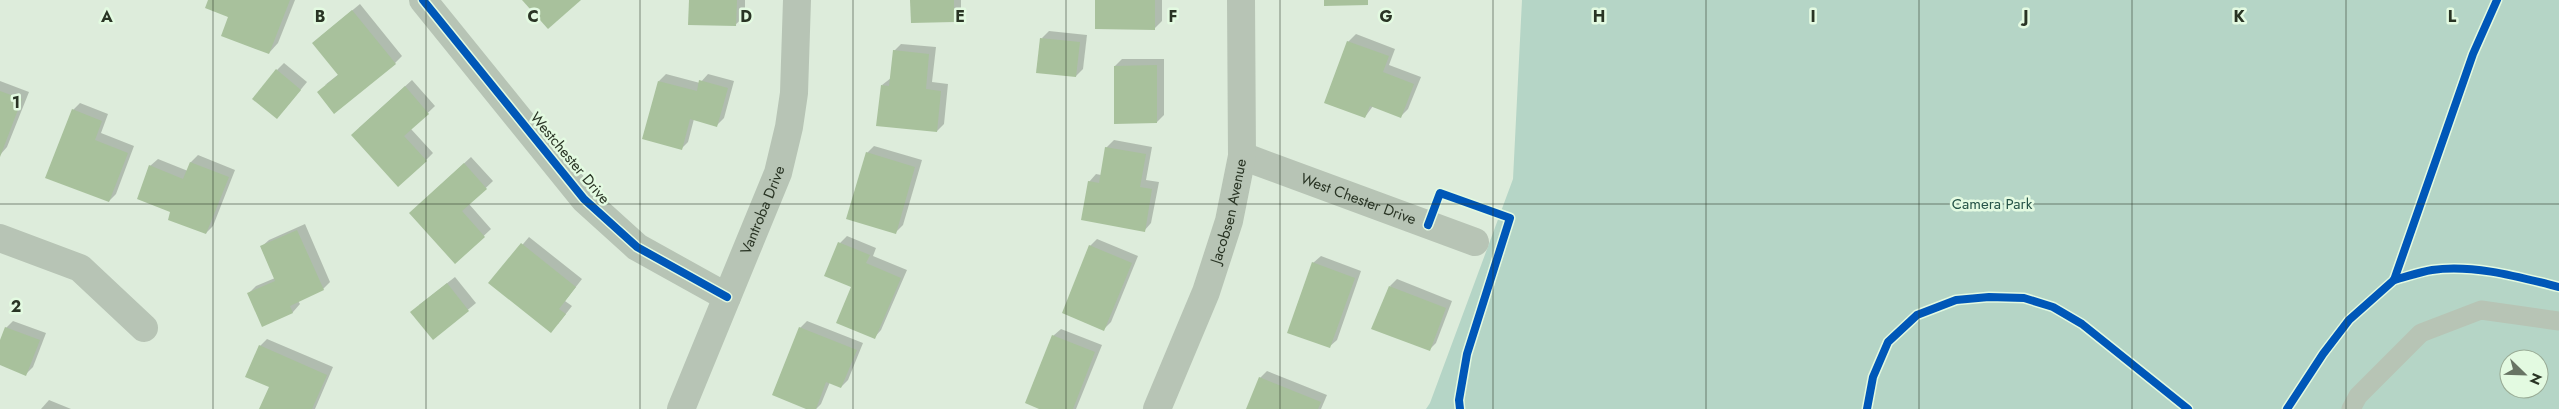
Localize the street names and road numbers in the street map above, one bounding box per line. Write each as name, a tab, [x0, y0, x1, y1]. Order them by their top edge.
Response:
street label: Westchester Drive	[525, 107, 615, 209]
street label: Jacobsen Avenue	[1204, 156, 1252, 268]
street label: Vantroba Drive	[735, 164, 790, 258]
street label: West Chester Drive	[1297, 168, 1420, 230]

